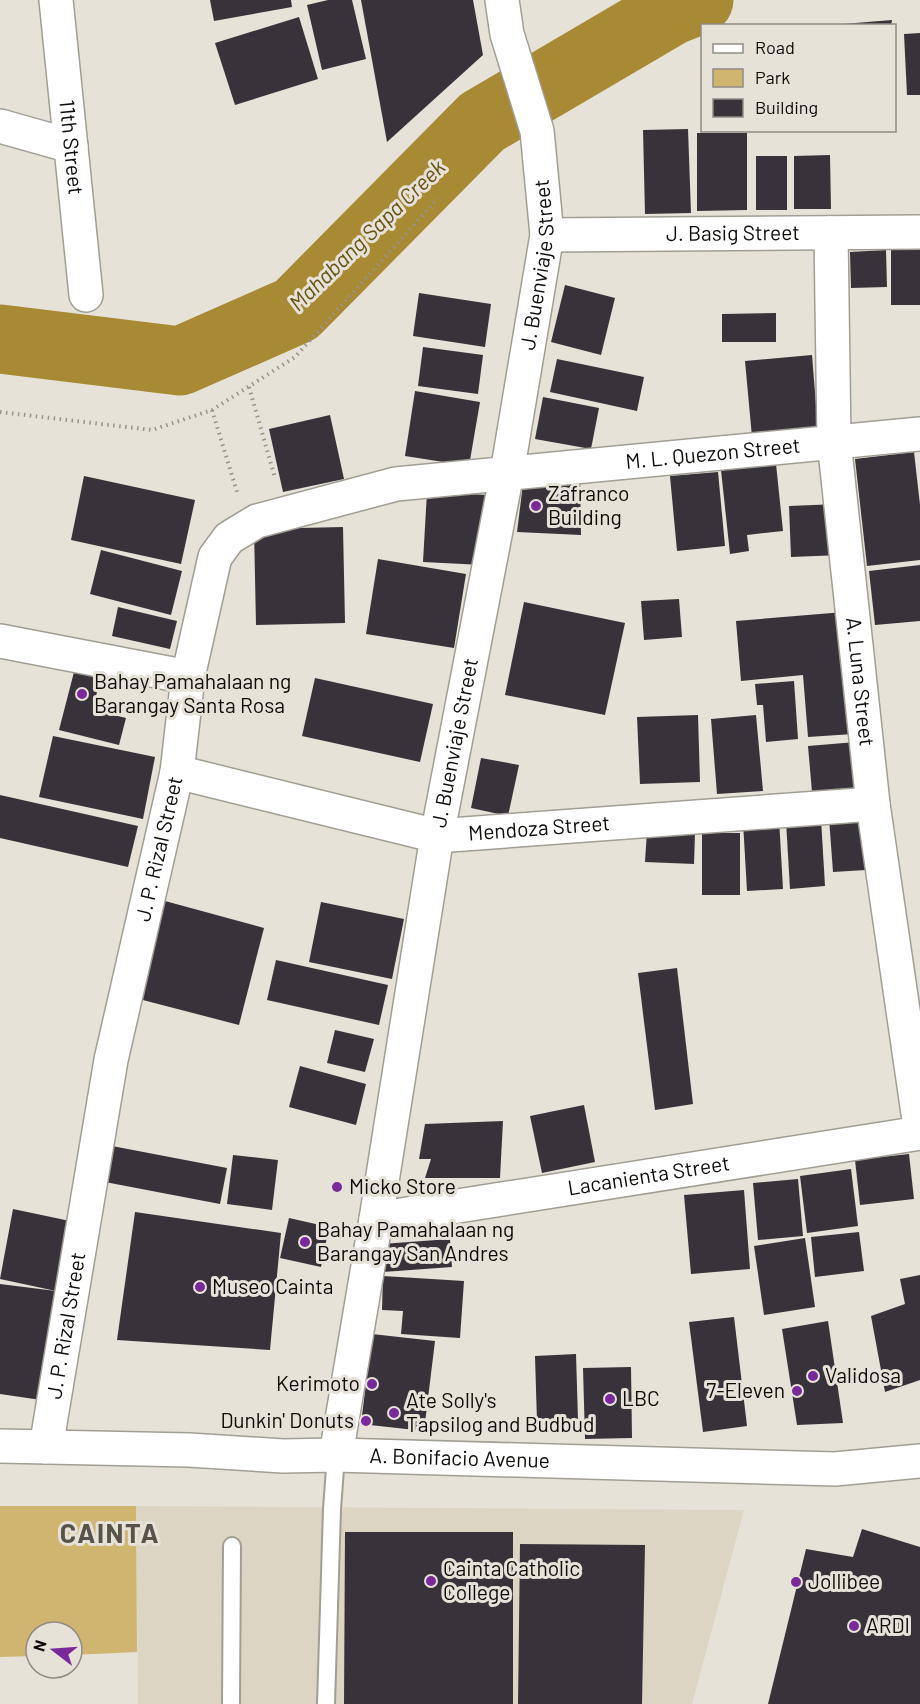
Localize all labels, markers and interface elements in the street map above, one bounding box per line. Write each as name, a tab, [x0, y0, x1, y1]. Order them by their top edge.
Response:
legend	[701, 24, 896, 132]
text: Road	[755, 36, 795, 58]
text: Park	[755, 66, 790, 88]
text: Building	[755, 96, 818, 118]
street label: 11th Street	[55, 98, 90, 196]
water label: Mahabang Sapa Creek	[283, 153, 450, 315]
street label: J. Buenviaje Street	[514, 178, 558, 352]
street label: J. Basig Street	[666, 219, 800, 245]
street label: M. L. Quezon Street	[624, 432, 801, 473]
place label: Zafranco Building	[548, 480, 629, 529]
marker: Zafranco Building	[529, 499, 543, 513]
street label: A. Luna Street	[842, 616, 881, 747]
street label: J. Buenviaje Street	[425, 656, 482, 830]
place label: Bahay Pamahalaan ng Barangay Santa Rosa	[94, 668, 291, 717]
marker: Bahay Pamahalaan ng Barangay Santa Rosa	[75, 687, 89, 701]
street label: J. P. Rizal Street	[129, 773, 187, 924]
street label: Mendoza Street	[467, 809, 611, 845]
street label: Lacanienta Street	[566, 1149, 731, 1200]
place label: Micko Store	[349, 1173, 456, 1198]
marker: Micko Store	[330, 1180, 344, 1194]
place label: Bahay Pamahalaan ng Barangay San Andres	[317, 1216, 514, 1265]
marker: Bahay Pamahalaan ng Barangay San Andres	[298, 1235, 312, 1249]
street label: J. P. Rizal Street	[40, 1250, 90, 1401]
place label: Museo Cainta	[212, 1273, 334, 1298]
marker: Museo Cainta	[193, 1280, 207, 1294]
place label: Validosa	[825, 1362, 901, 1387]
marker: Validosa	[806, 1369, 820, 1383]
place label: Kerimoto	[276, 1370, 360, 1395]
marker: Kerimoto	[365, 1377, 379, 1391]
place label: 7-Eleven	[706, 1377, 785, 1402]
marker: 7-Eleven	[790, 1384, 804, 1398]
place label: LBC	[622, 1385, 660, 1410]
place label: Ate Solly's Tapsilog and Budbud	[406, 1387, 594, 1436]
marker: LBC	[603, 1392, 617, 1406]
marker: Ate Solly's Tapsilog and Budbud	[387, 1406, 401, 1420]
place label: Dunkin' Donuts	[220, 1407, 354, 1432]
marker: Dunkin' Donuts	[359, 1414, 373, 1428]
street label: A. Bonifacio Avenue	[369, 1442, 550, 1472]
district label: CAINTA	[60, 1516, 160, 1548]
place label: Cainta Catholic College	[443, 1555, 580, 1604]
place label: Jollibee	[808, 1568, 880, 1593]
marker: Cainta Catholic College	[424, 1574, 438, 1588]
marker: Jollibee	[789, 1575, 803, 1589]
place label: ARDI	[866, 1612, 910, 1637]
marker: ARDI	[847, 1619, 861, 1633]
north arrow	[24, 1620, 84, 1680]
text: N	[29, 1638, 50, 1653]

